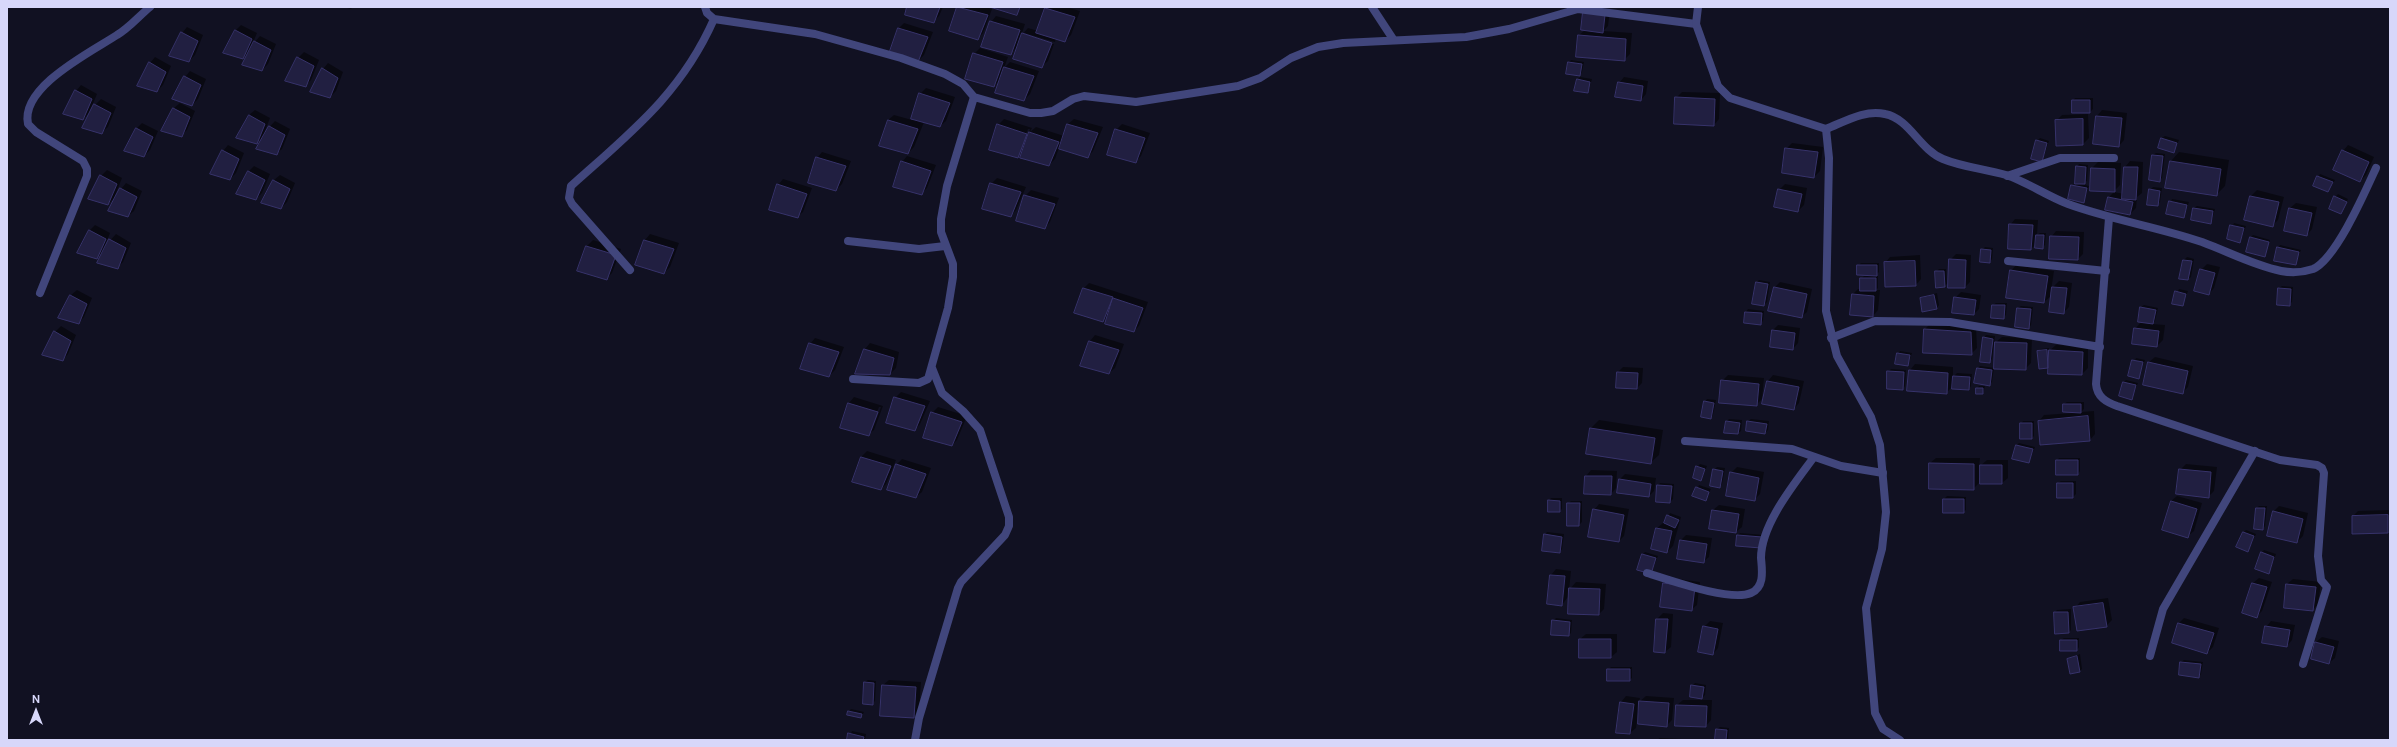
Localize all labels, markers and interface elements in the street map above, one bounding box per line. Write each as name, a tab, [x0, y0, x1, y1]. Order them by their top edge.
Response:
north arrow	[16, 691, 56, 731]
text: N	[32, 692, 40, 706]

